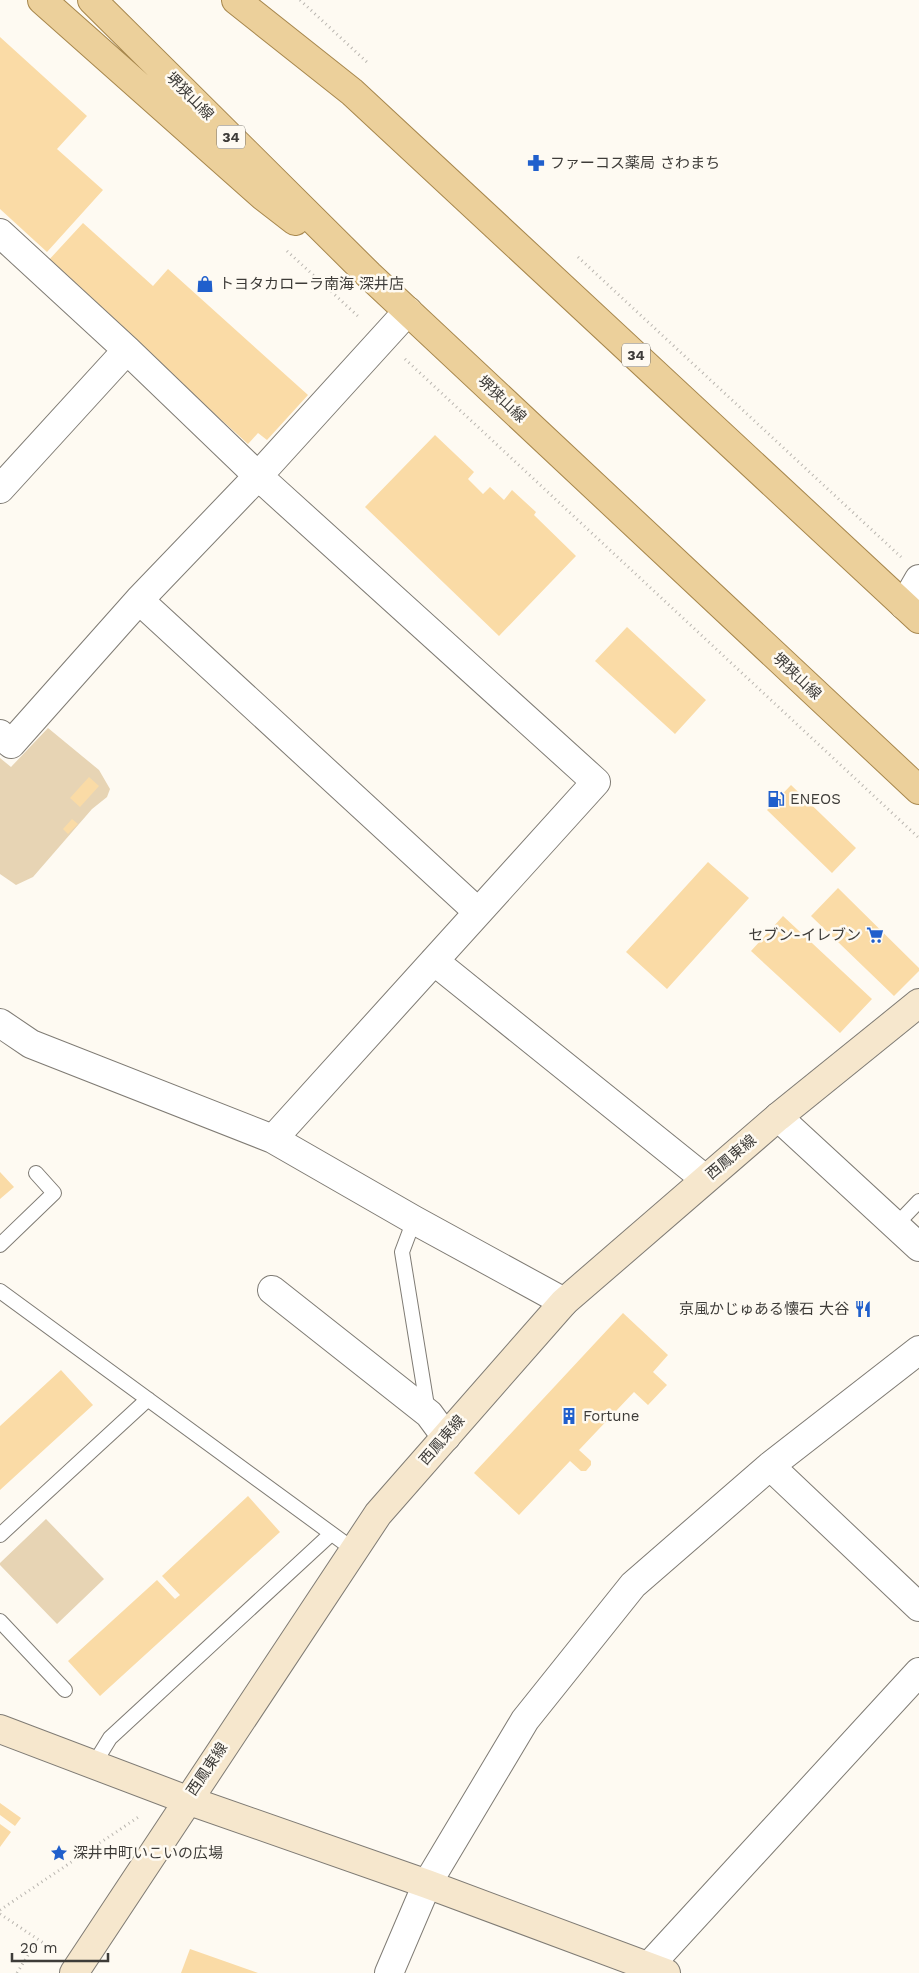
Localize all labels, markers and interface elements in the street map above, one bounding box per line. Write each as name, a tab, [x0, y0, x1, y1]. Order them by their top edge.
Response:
street label: 堺狭山線	[162, 68, 218, 124]
road number: 34	[217, 125, 245, 148]
pharmacy icon: ファーコス薬局 さわまち	[526, 153, 546, 173]
place label: ファーコス薬局 さわまち	[550, 154, 720, 172]
shop icon: トヨタカローラ南海 深井店	[195, 274, 215, 294]
place label: トヨタカローラ南海 深井店	[219, 275, 404, 293]
road number: 34	[622, 344, 650, 366]
street label: 堺狭山線	[474, 372, 530, 426]
street label: 堺狭山線	[769, 649, 825, 703]
fuel station icon: ENEOS	[766, 789, 786, 809]
place label: ENEOS	[790, 790, 841, 808]
supermarket icon: セブン-イレブン	[865, 925, 885, 945]
place label: セブン-イレブン	[748, 926, 861, 944]
street label: 西鳳東線	[702, 1131, 760, 1183]
restaurant icon: 京風かじゅある懐石 大谷	[853, 1299, 873, 1319]
place label: 京風かじゅある懐石 大谷	[679, 1300, 849, 1318]
building icon: Fortune	[559, 1406, 579, 1426]
place label: Fortune	[583, 1407, 639, 1425]
street label: 西鳳東線	[416, 1411, 468, 1469]
street label: 西鳳東線	[183, 1739, 231, 1799]
place icon: 深井中町いこいの広場	[49, 1843, 69, 1863]
place label: 深井中町いこいの広場	[73, 1844, 223, 1862]
scale bar	[12, 1930, 109, 1962]
text: 20 m	[20, 1939, 58, 1957]

